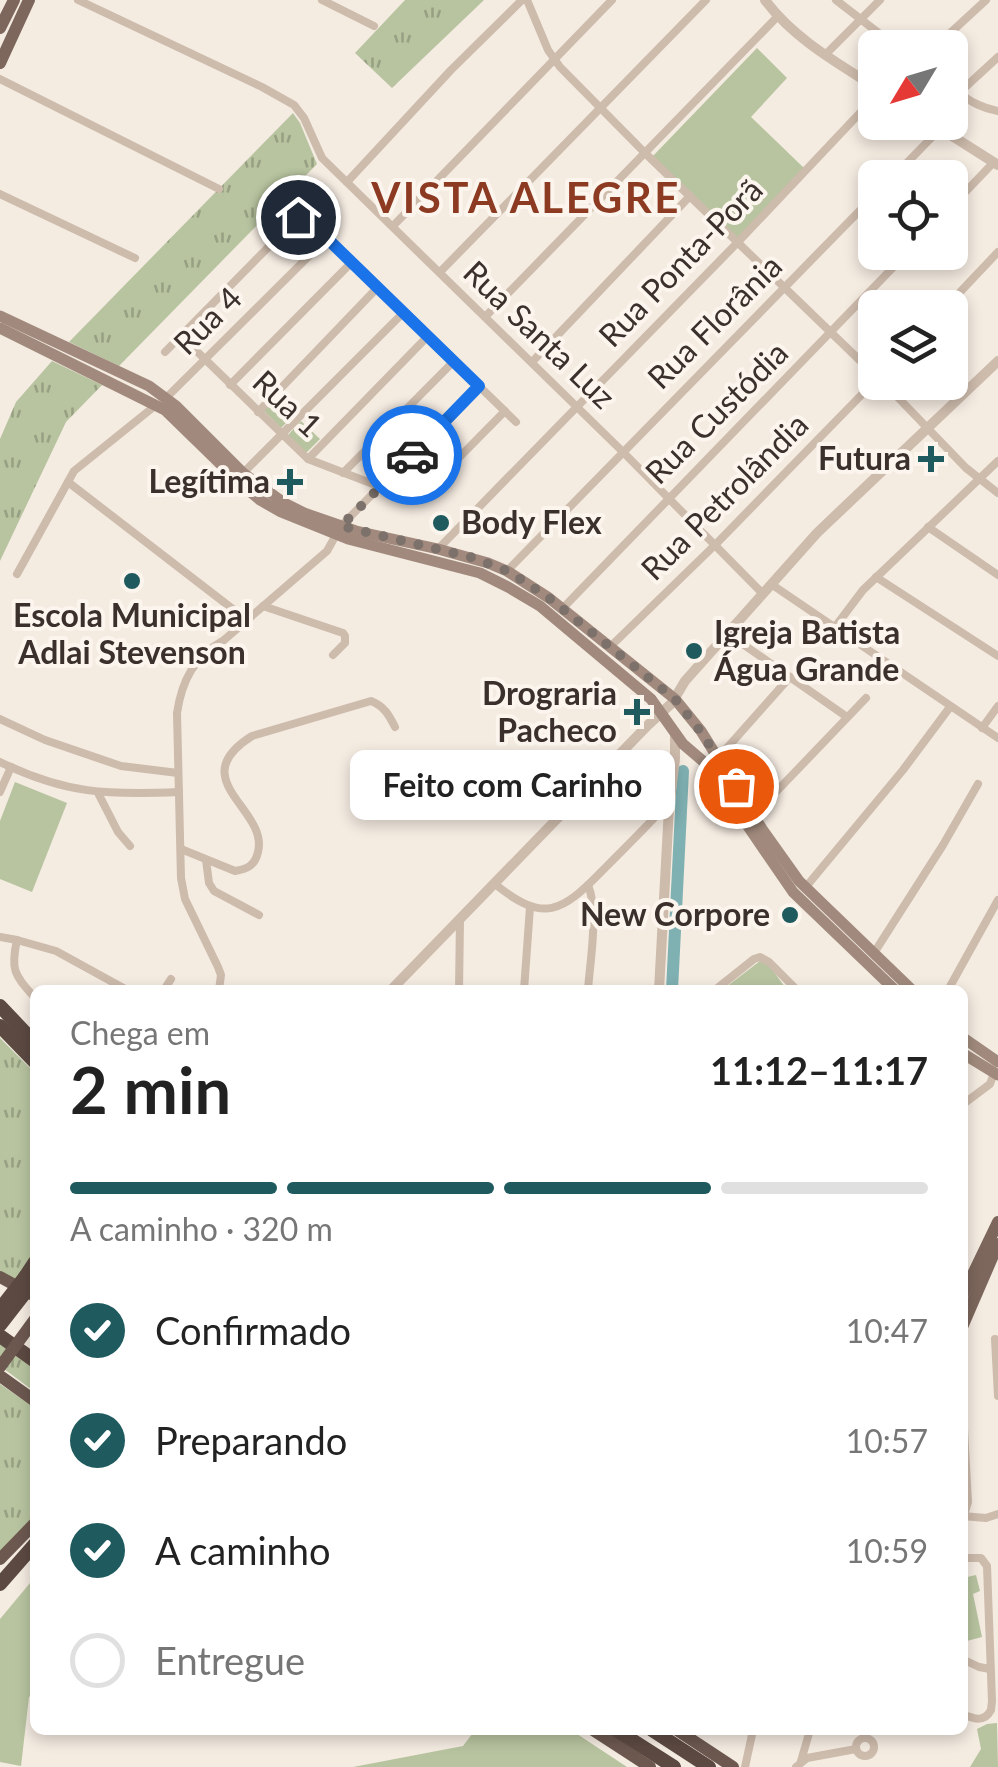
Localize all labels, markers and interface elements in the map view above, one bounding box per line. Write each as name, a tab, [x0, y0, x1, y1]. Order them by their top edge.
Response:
north arrow	[858, 30, 968, 140]
map controls	[858, 30, 968, 400]
button: locate	[858, 160, 968, 270]
street label: Rua Ponta-Porã	[590, 170, 770, 354]
district label: VISTA ALEGRE	[370, 172, 681, 222]
pin	[256, 175, 341, 260]
icon: home	[271, 190, 326, 245]
street label: Rua Florânia	[639, 246, 789, 396]
street label: Rua Santa Luz	[456, 252, 624, 416]
street label: Rua 4	[165, 278, 249, 362]
button: layers	[858, 290, 968, 400]
street label: Rua Custódia	[637, 333, 795, 491]
street label: Rua 1	[246, 361, 331, 444]
street label: Rua Petrolândia	[632, 404, 815, 587]
courier	[362, 405, 462, 505]
icon: car	[385, 428, 440, 483]
place label: Futura	[818, 438, 911, 477]
marker: Futura	[920, 448, 942, 470]
place label: Legítima	[148, 461, 270, 500]
marker: Legítima	[279, 471, 301, 493]
place label: Body Flex	[461, 502, 602, 541]
marker: Body Flex	[430, 512, 452, 534]
marker: Escola Municipal Adlai Stevenson	[121, 570, 143, 592]
place label: Escola Municipal Adlai Stevenson	[13, 595, 251, 671]
place label: Igreja Batista Água Grande	[713, 612, 900, 688]
marker: Igreja Batista Água Grande	[683, 640, 705, 662]
place label: Drograria Pacheco	[482, 673, 617, 749]
marker: Drograria Pacheco	[626, 701, 648, 723]
pin	[694, 744, 779, 829]
callout: Feito com Carinho	[351, 751, 676, 821]
icon: bag	[709, 759, 764, 814]
text: Feito com Carinho	[383, 765, 642, 804]
place label: New Corpore	[580, 894, 770, 933]
marker: New Corpore	[779, 904, 801, 926]
text: Chega em	[70, 1013, 210, 1052]
text: 11:12–11:17	[710, 1047, 928, 1093]
text: 2 min	[70, 1050, 231, 1128]
text: A caminho · 320 m	[70, 1209, 333, 1248]
icon: check	[70, 1303, 125, 1358]
text: Confirmado	[155, 1307, 351, 1353]
text: 10:47	[846, 1311, 928, 1350]
icon: check	[70, 1413, 125, 1468]
text: Preparando	[155, 1417, 347, 1463]
text: 10:57	[846, 1421, 928, 1460]
icon: check	[70, 1523, 125, 1578]
text: A caminho	[155, 1527, 331, 1573]
text: 10:59	[846, 1531, 928, 1570]
text: Entregue	[155, 1637, 305, 1683]

